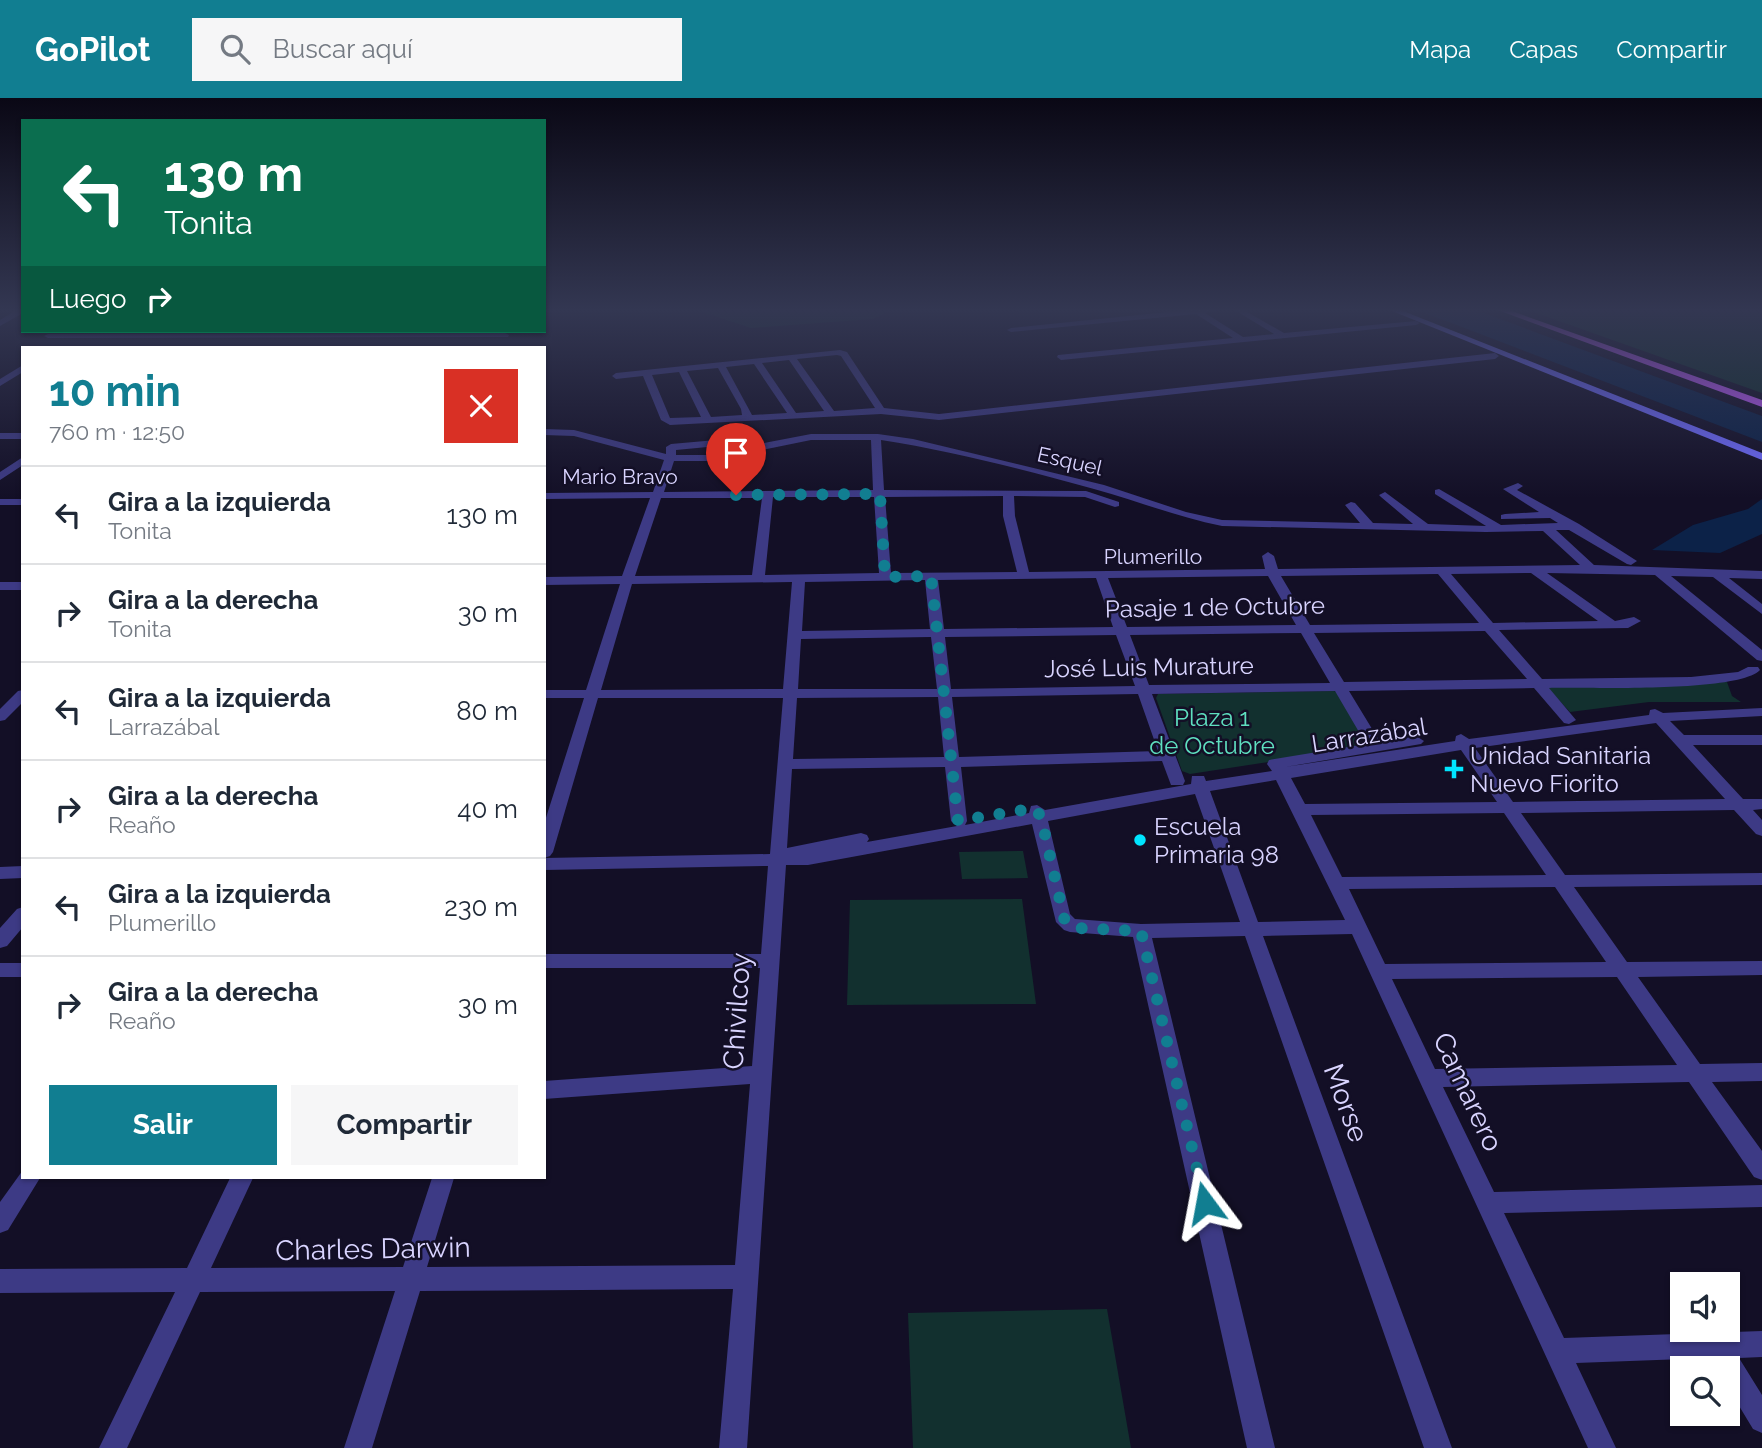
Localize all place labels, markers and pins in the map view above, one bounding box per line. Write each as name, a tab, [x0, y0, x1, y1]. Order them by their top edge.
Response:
pin	[706, 423, 766, 495]
place label: Unidad Sanitaria Nuevo Fiorito	[1470, 741, 1651, 798]
marker: Unidad Sanitaria Nuevo Fiorito	[1444, 759, 1464, 779]
place label: Escuela Primaria 98	[1154, 812, 1279, 869]
marker: Escuela Primaria 98	[1132, 832, 1148, 848]

